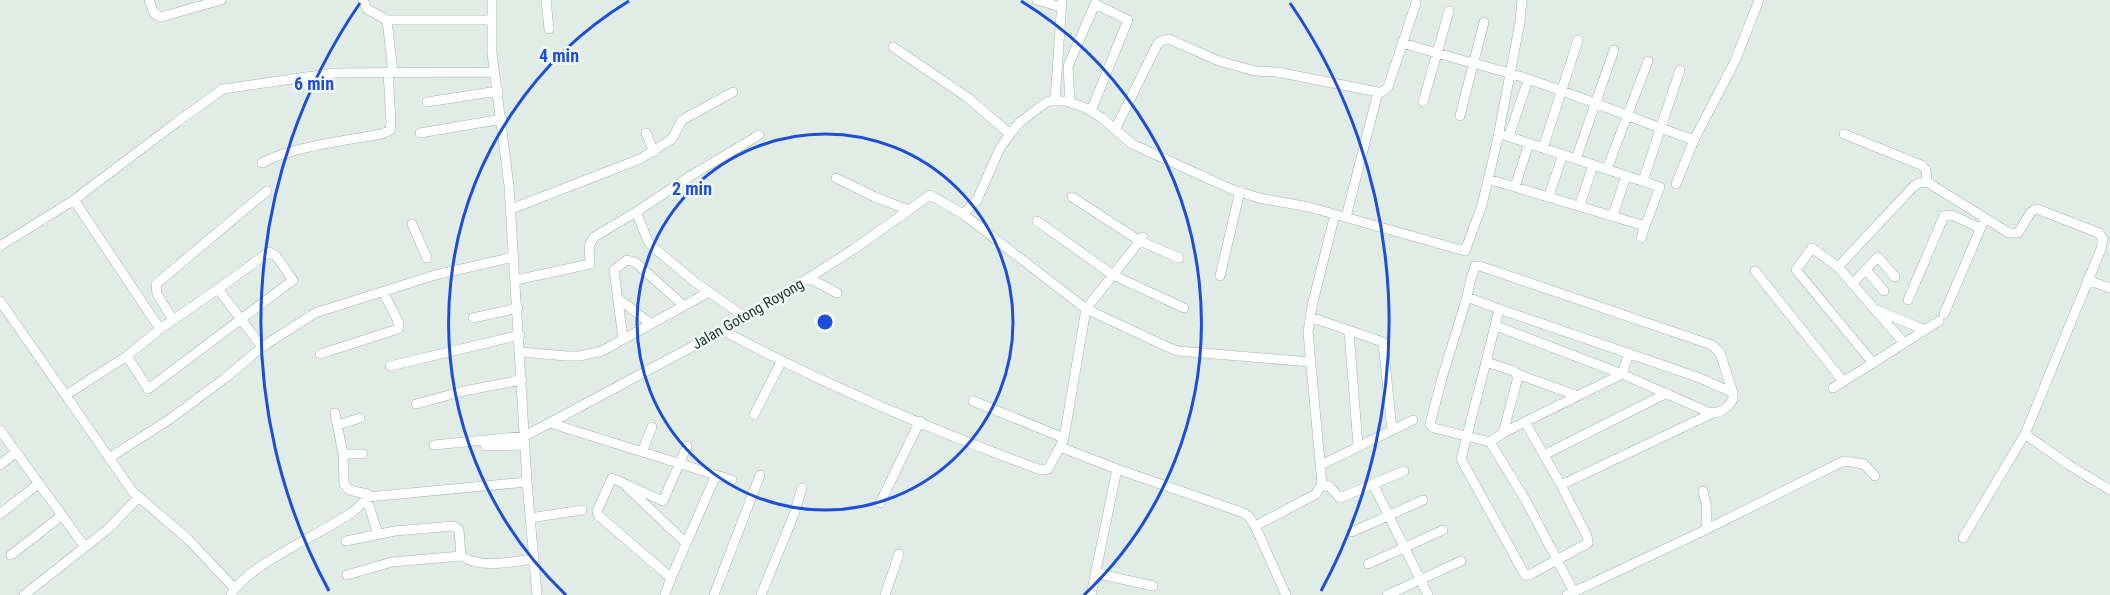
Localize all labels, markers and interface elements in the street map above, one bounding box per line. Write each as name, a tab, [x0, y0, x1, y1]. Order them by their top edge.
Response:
text: 4 min	[539, 45, 579, 66]
text: 6 min	[294, 73, 334, 94]
text: 2 min	[672, 178, 712, 199]
street label: Jalan Gotong Royong	[689, 275, 807, 353]
centre of rings	[815, 312, 835, 332]

